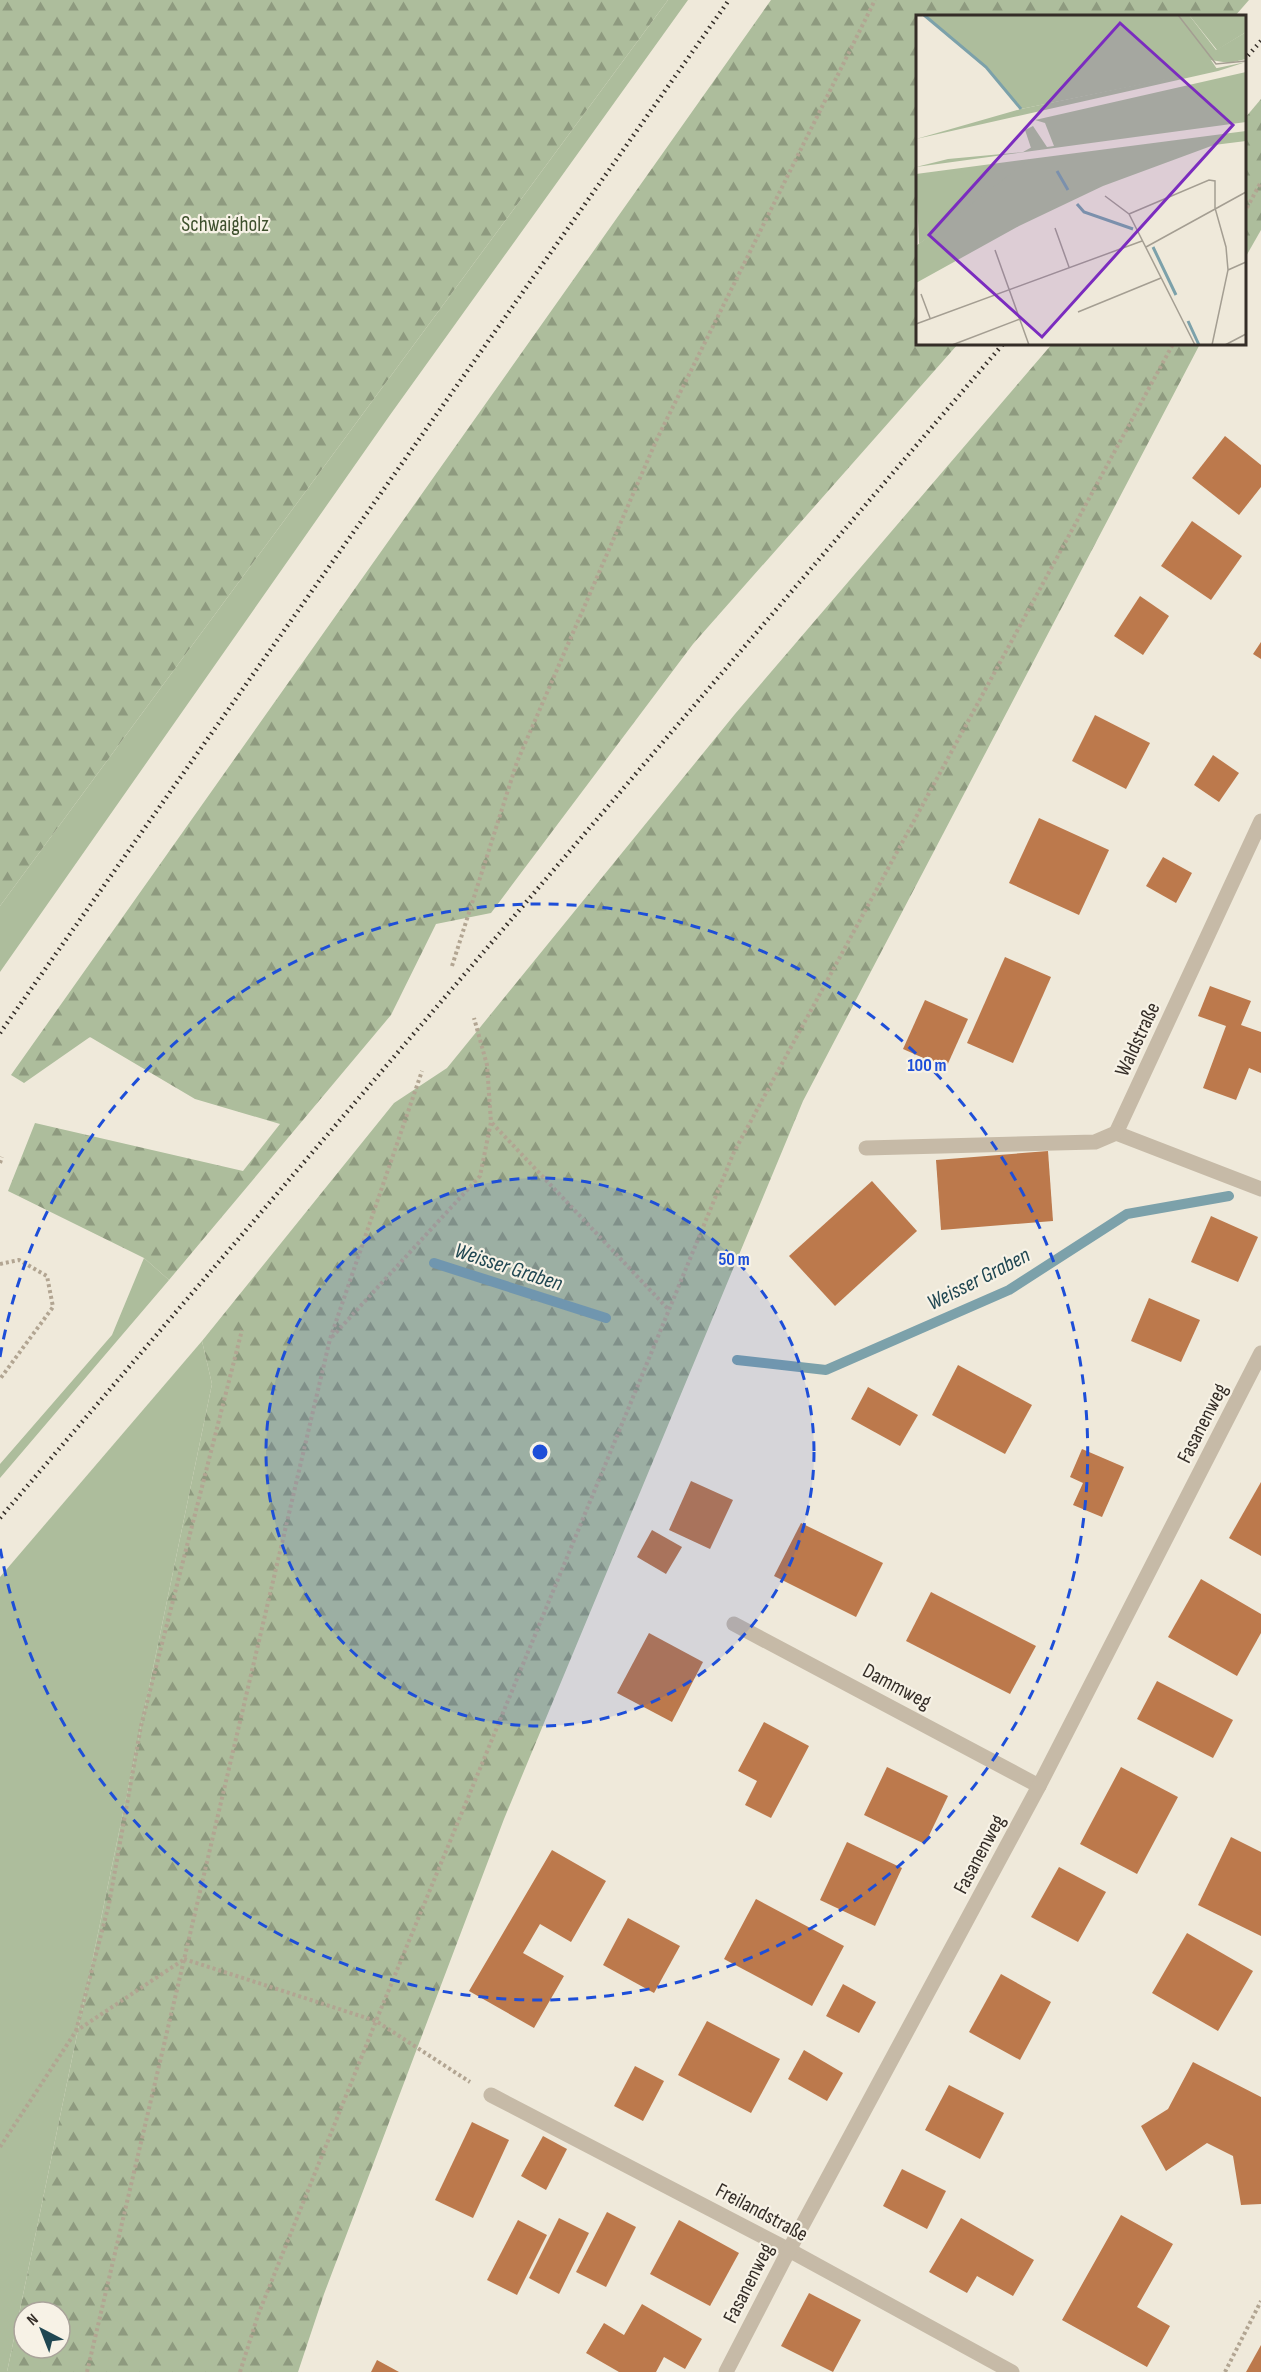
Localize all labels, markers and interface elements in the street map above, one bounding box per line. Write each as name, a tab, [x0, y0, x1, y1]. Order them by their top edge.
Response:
inset map	[916, 15, 1246, 345]
park label: Schwaigholz	[181, 212, 269, 237]
street label: Waldstraße	[1109, 998, 1165, 1080]
text: 100 m	[908, 1055, 947, 1076]
water label: Weisser Graben	[451, 1237, 566, 1298]
water label: Weisser Graben	[923, 1242, 1035, 1317]
text: 50 m	[718, 1249, 750, 1270]
street label: Fasanenweg	[1172, 1379, 1233, 1467]
centre of rings	[530, 1442, 550, 1462]
street label: Dammweg	[858, 1658, 935, 1715]
street label: Fasanenweg	[948, 1810, 1011, 1898]
street label: Freilandstraße	[711, 2178, 812, 2247]
street label: Fasanenweg	[718, 2239, 779, 2327]
north arrow	[12, 2300, 72, 2360]
text: N	[23, 2310, 42, 2330]

